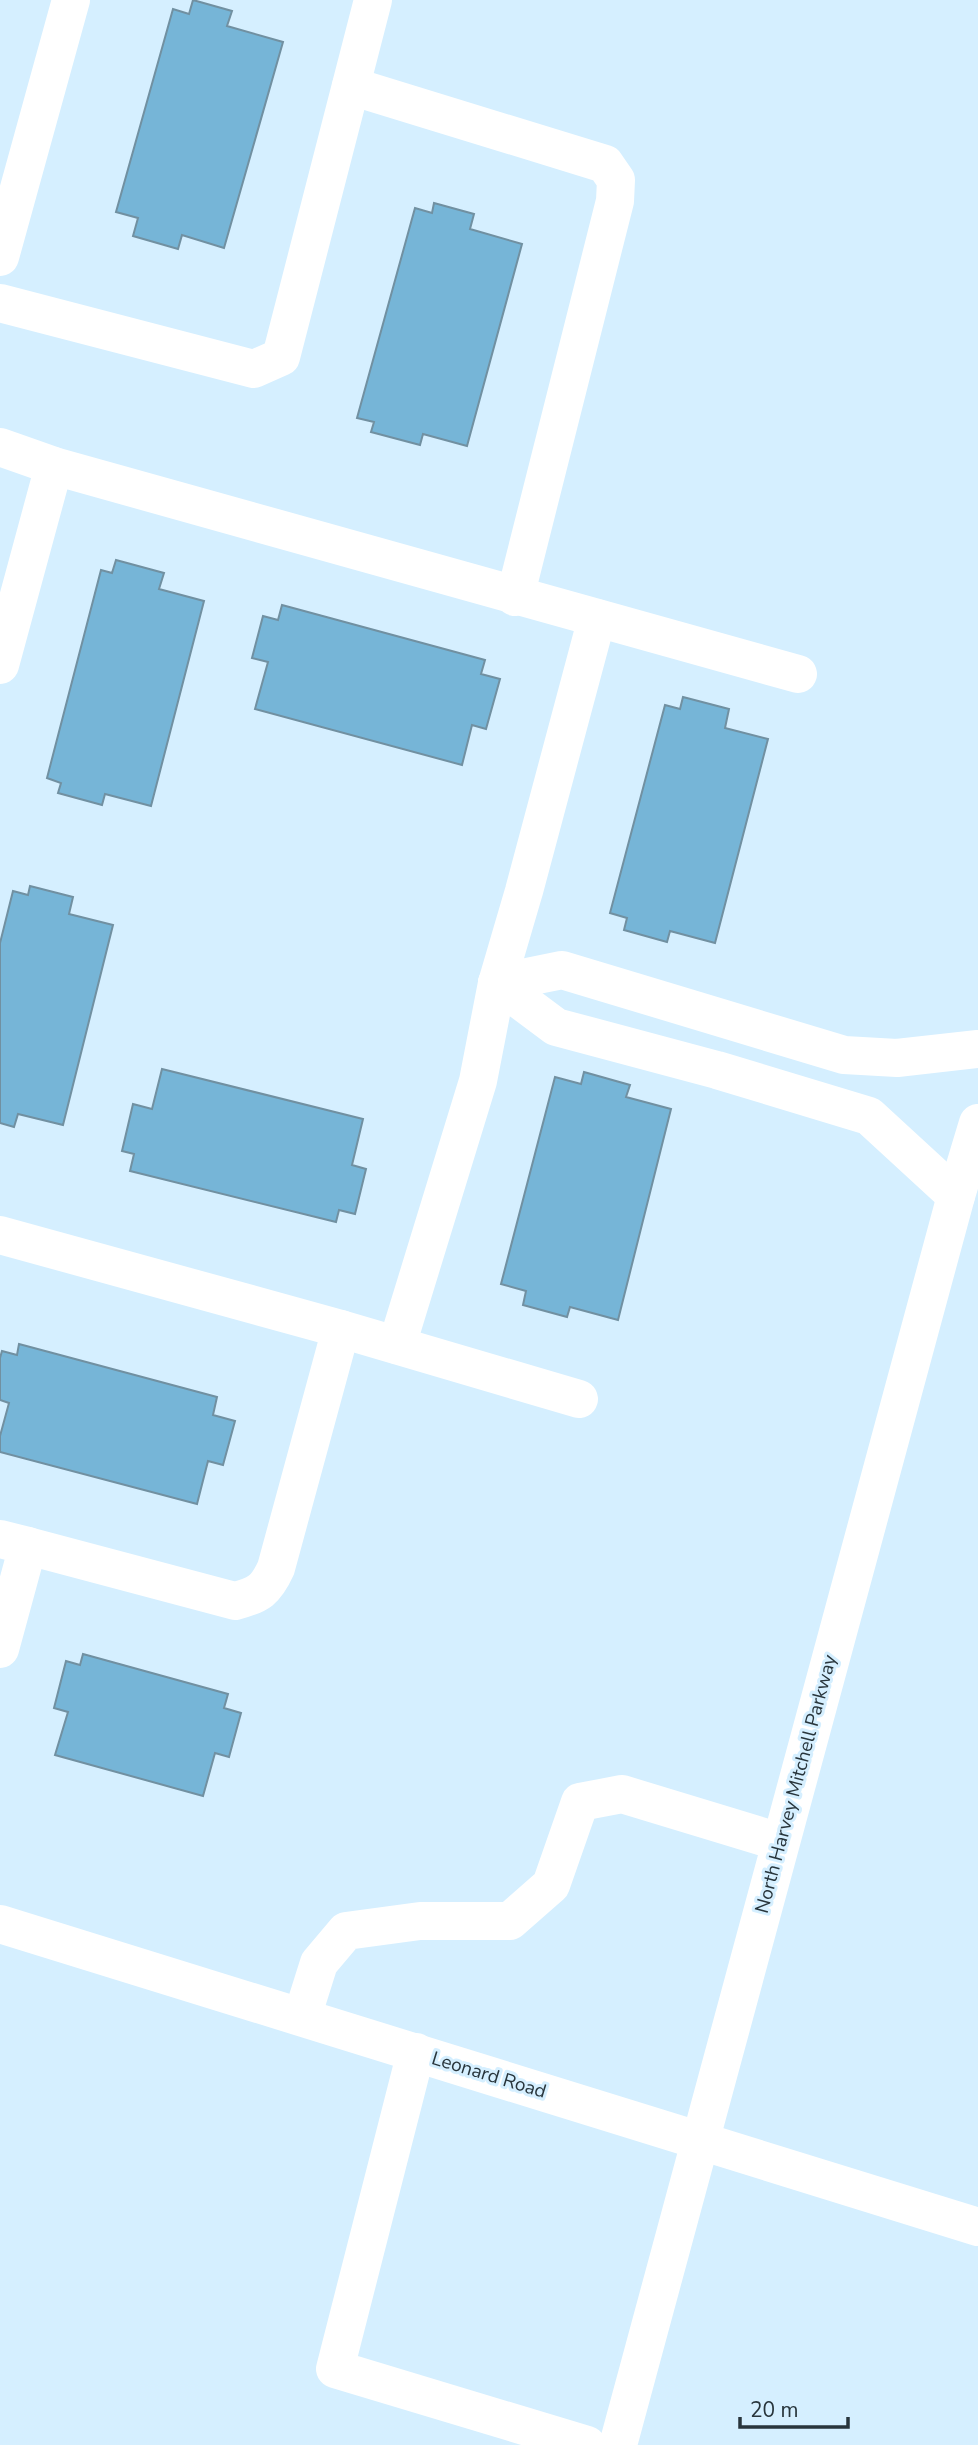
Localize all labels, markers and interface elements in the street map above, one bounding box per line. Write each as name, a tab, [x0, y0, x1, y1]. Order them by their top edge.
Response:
street label: North Harvey Mitchell Parkway	[749, 1652, 843, 1916]
street label: Leonard Road	[428, 2045, 550, 2105]
scale bar	[740, 2386, 848, 2430]
text: 20 m	[750, 2396, 799, 2424]

